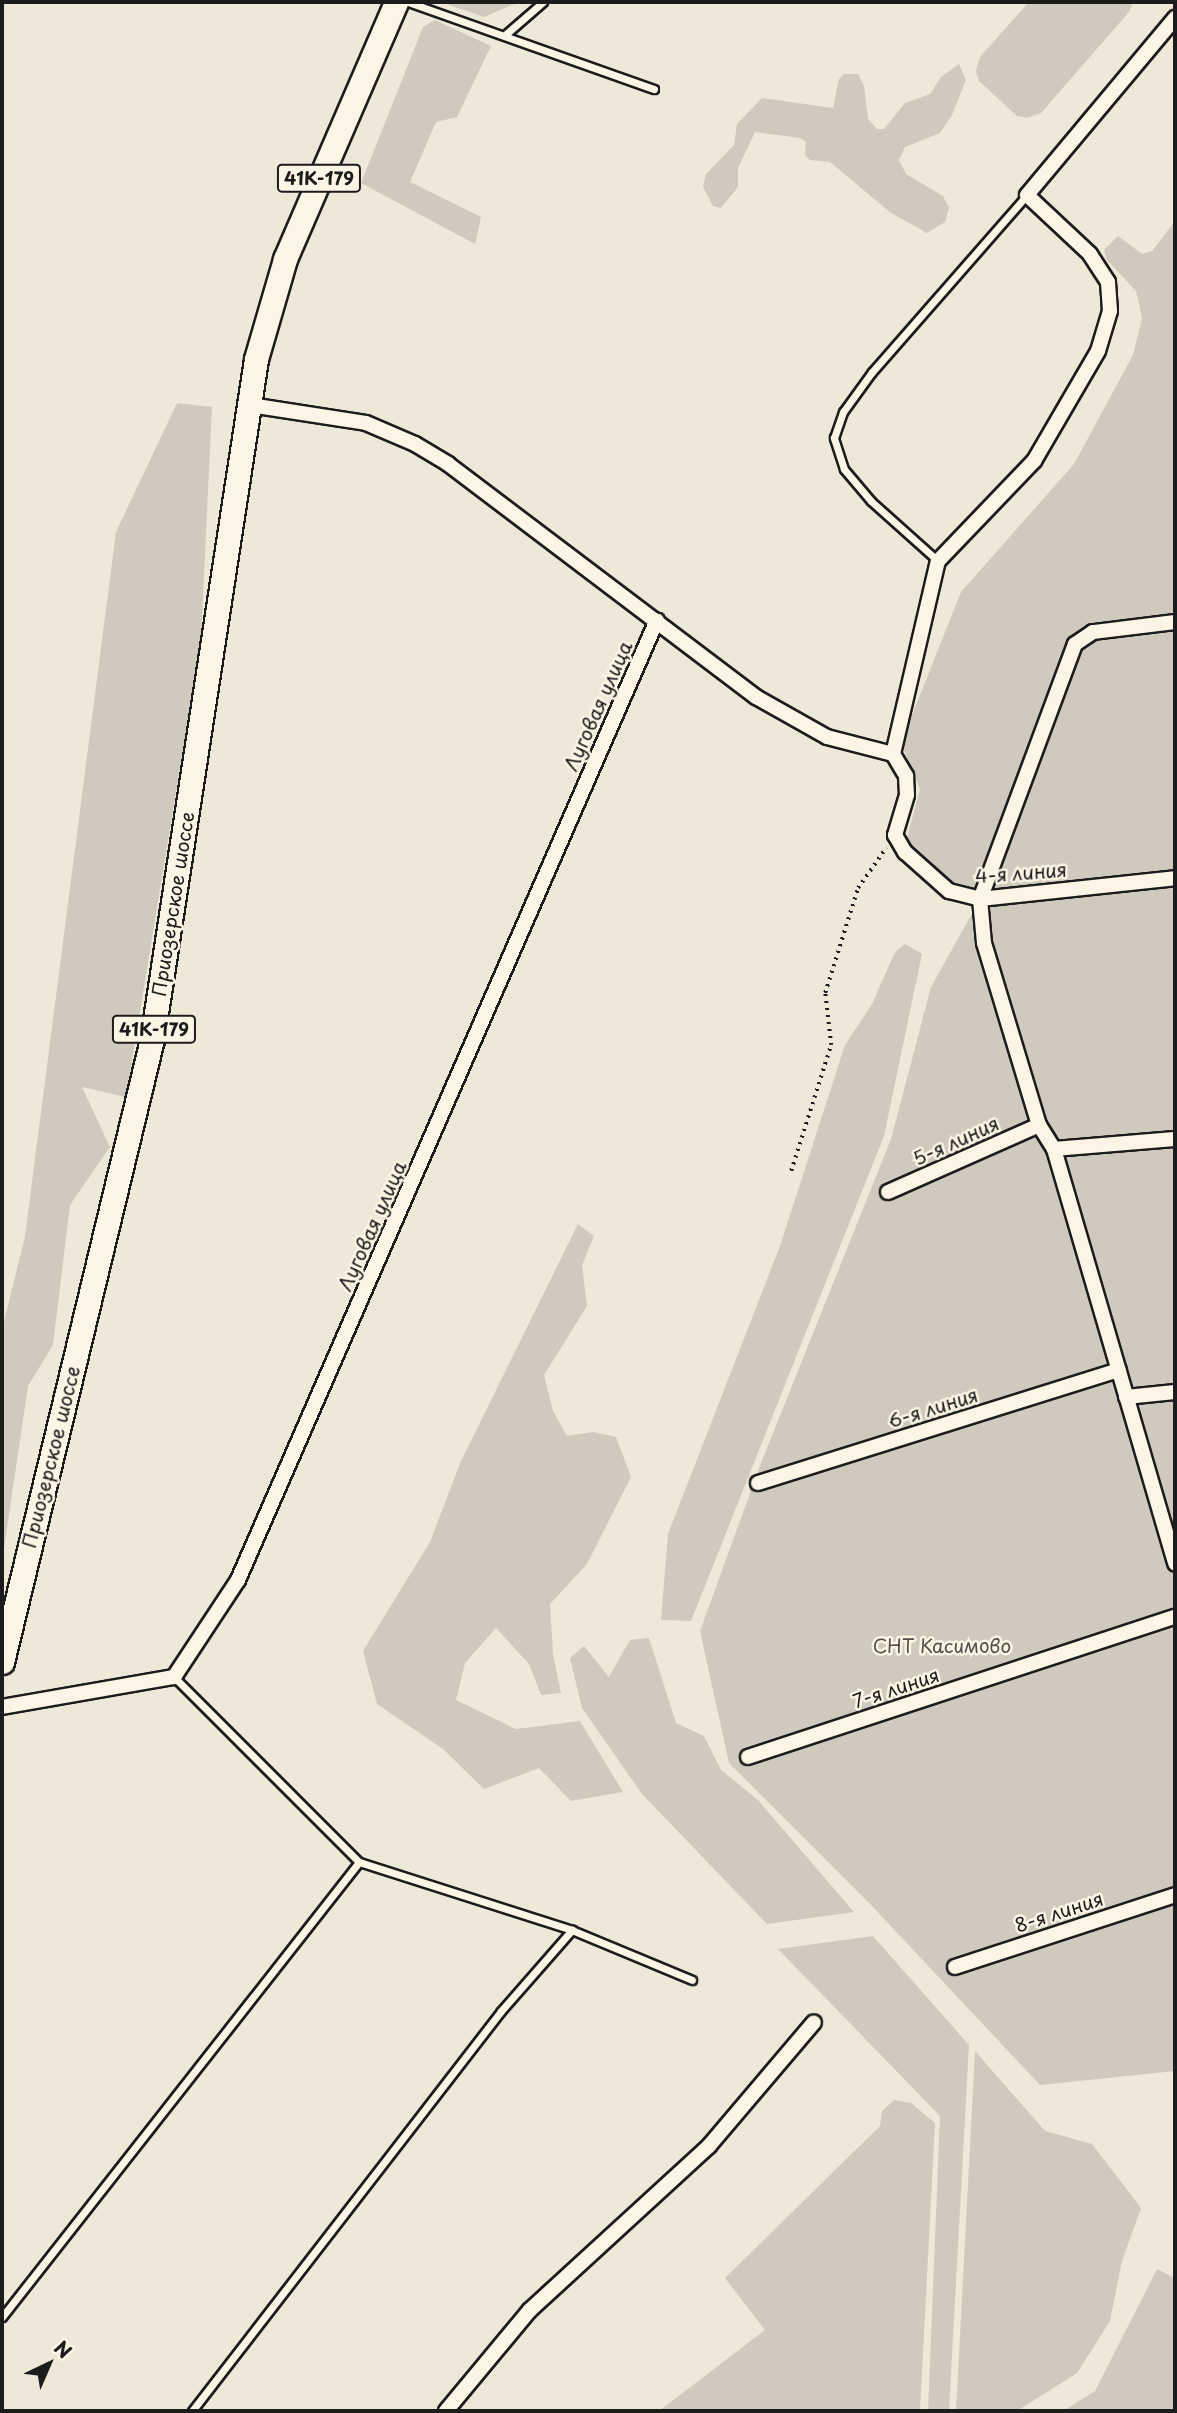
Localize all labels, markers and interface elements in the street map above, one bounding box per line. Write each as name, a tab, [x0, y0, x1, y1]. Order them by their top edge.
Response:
road number: 41К-179	[275, 163, 363, 192]
street label: Луговая улица	[559, 637, 637, 775]
street label: Приозерское шоссе	[147, 810, 199, 998]
street label: 4-я линия	[974, 858, 1068, 888]
road number: 41К-179	[110, 1014, 198, 1044]
street label: 5-я линия	[909, 1112, 1003, 1170]
street label: Луговая улица	[333, 1157, 411, 1295]
street label: Приозерское шоссе	[17, 1364, 85, 1550]
street label: 6-я линия	[885, 1383, 981, 1433]
park label: СНТ Касимово	[872, 1635, 1012, 1657]
street label: 7-я линия	[850, 1663, 942, 1713]
street label: 8-я линия	[1012, 1887, 1106, 1937]
north arrow	[14, 2329, 84, 2399]
text: N	[48, 2334, 79, 2364]

